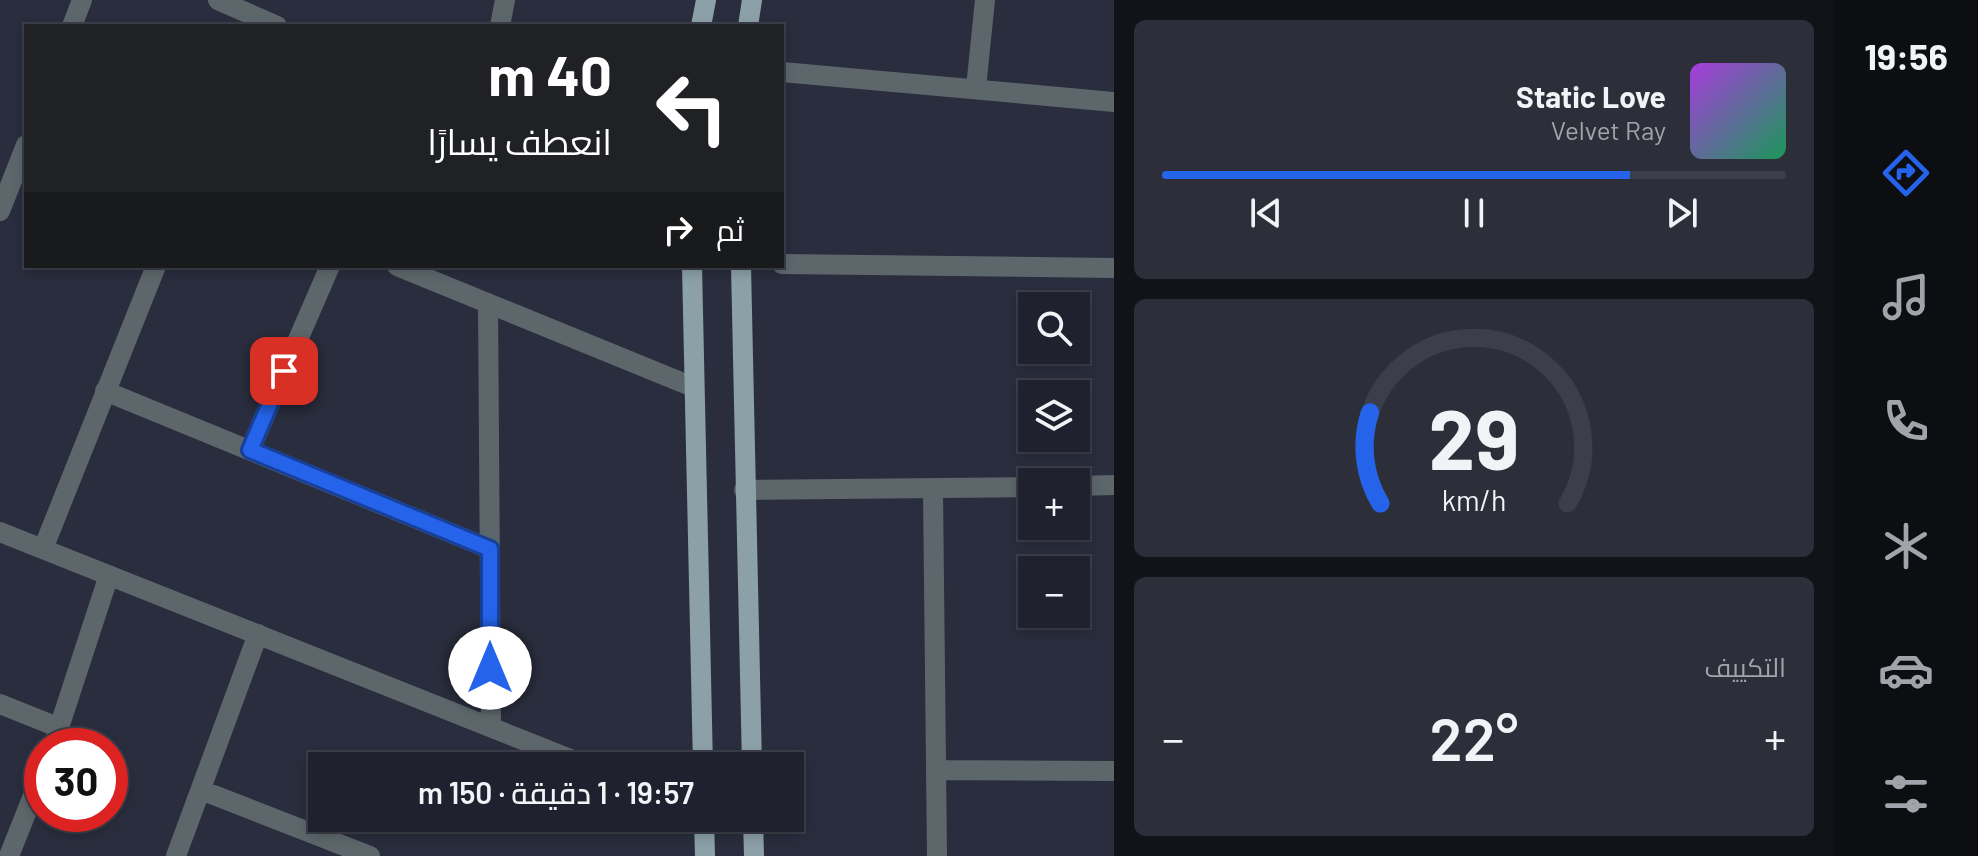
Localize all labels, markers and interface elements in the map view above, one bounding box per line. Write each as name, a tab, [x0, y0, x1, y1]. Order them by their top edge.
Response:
text: 19:56	[1864, 34, 1948, 77]
text: 40 m	[488, 40, 612, 107]
icon: left	[640, 56, 744, 160]
text: Static Love	[1516, 78, 1666, 114]
text: Velvet Ray	[1551, 114, 1666, 145]
text: انعطف يسارًا	[427, 119, 612, 162]
icon: directions	[1878, 145, 1934, 201]
icon: previous	[1244, 191, 1288, 235]
icon: pause	[1452, 191, 1496, 235]
icon: next	[1660, 191, 1704, 235]
icon: right	[656, 208, 700, 252]
text: ثم	[716, 211, 744, 247]
icon: music	[1878, 269, 1934, 325]
map controls	[1018, 292, 1090, 628]
button: search	[1018, 292, 1090, 364]
pin	[250, 337, 318, 405]
icon: arrive	[262, 349, 306, 393]
button: layers	[1018, 380, 1090, 452]
text: 29	[1429, 387, 1519, 487]
icon: phone	[1878, 393, 1934, 449]
button: +	[1018, 468, 1090, 540]
text: km/h	[1442, 482, 1506, 517]
icon: climate	[1878, 518, 1934, 574]
button: −	[1018, 556, 1090, 628]
position arrow	[448, 626, 532, 710]
icon: car	[1878, 642, 1934, 698]
text: التكييف	[1704, 651, 1786, 682]
text: 22°	[1430, 701, 1518, 773]
text: −	[1162, 711, 1184, 764]
text: +	[1764, 711, 1786, 764]
speed limit sign: 30	[24, 728, 128, 832]
icon: filters	[1878, 766, 1934, 822]
text: 19:57 · 1 دقيقة · 150 m	[418, 774, 694, 810]

